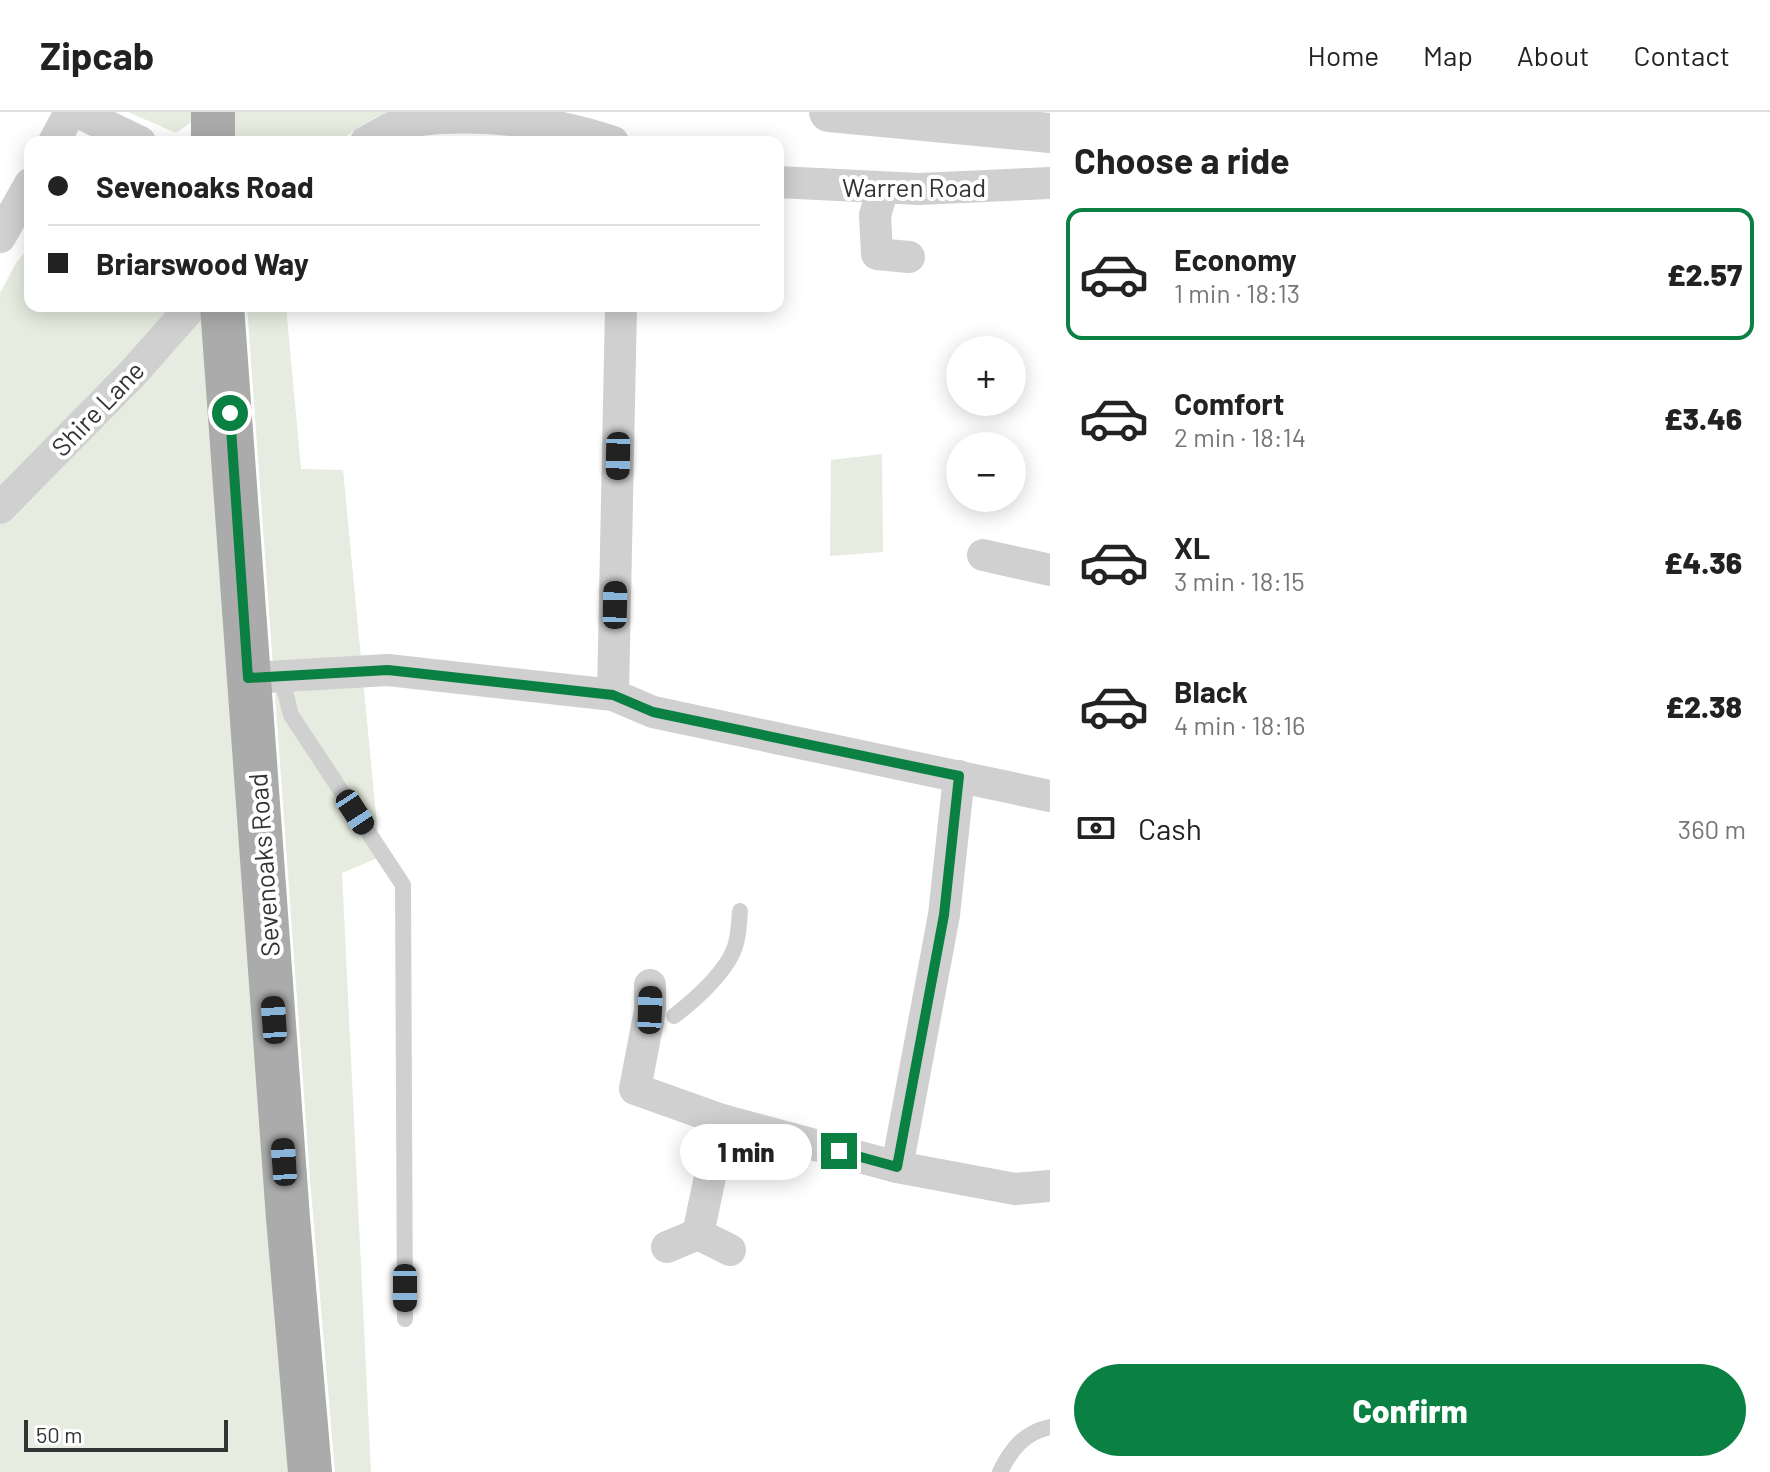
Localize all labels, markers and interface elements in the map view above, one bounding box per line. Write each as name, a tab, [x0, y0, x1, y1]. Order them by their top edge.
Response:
text: Zipcab	[40, 32, 154, 78]
text: Home	[1308, 38, 1379, 72]
text: Map	[1423, 38, 1473, 72]
text: About	[1517, 38, 1589, 72]
text: Contact	[1633, 38, 1730, 72]
text: Choose a ride	[1074, 138, 1290, 181]
text: Sevenoaks Road	[96, 168, 314, 204]
street label: Warren Road	[842, 171, 986, 202]
icon: car	[1078, 238, 1150, 310]
text: Economy	[1174, 241, 1297, 277]
text: Briarswood Way	[96, 245, 309, 281]
text: £2.57	[1667, 256, 1742, 292]
text: 1 min · 18:13	[1174, 277, 1300, 308]
map controls	[946, 336, 1026, 512]
button: +	[946, 336, 1026, 416]
street label: Shire Lane	[44, 354, 150, 462]
icon: car	[1078, 382, 1150, 454]
text: Comfort	[1174, 385, 1284, 421]
route start	[212, 395, 248, 431]
text: £3.46	[1664, 400, 1742, 436]
text: 2 min · 18:14	[1174, 421, 1306, 452]
car	[606, 432, 630, 480]
button: −	[946, 432, 1026, 512]
icon: car	[1078, 526, 1150, 598]
text: XL	[1174, 529, 1210, 565]
text: £4.36	[1664, 544, 1742, 580]
text: 3 min · 18:15	[1174, 565, 1305, 596]
car	[603, 581, 627, 629]
icon: car	[1078, 670, 1150, 742]
text: Black	[1174, 673, 1248, 709]
text: £2.38	[1666, 688, 1742, 724]
text: 4 min · 18:16	[1174, 709, 1305, 740]
street label: Sevenoaks Road	[241, 772, 285, 958]
car	[332, 785, 378, 839]
icon: cash	[1074, 806, 1118, 850]
text: Cash	[1138, 810, 1202, 846]
text: 360 m	[1678, 813, 1746, 844]
car	[637, 986, 663, 1034]
car	[260, 995, 288, 1045]
callout: 1 min	[679, 1123, 811, 1179]
route end	[821, 1133, 857, 1169]
text: 1 min	[717, 1136, 775, 1167]
car	[270, 1137, 298, 1187]
car	[393, 1264, 417, 1312]
button: Confirm	[1074, 1364, 1746, 1456]
scale bar	[24, 1416, 228, 1452]
text: 50 m	[36, 1421, 82, 1447]

